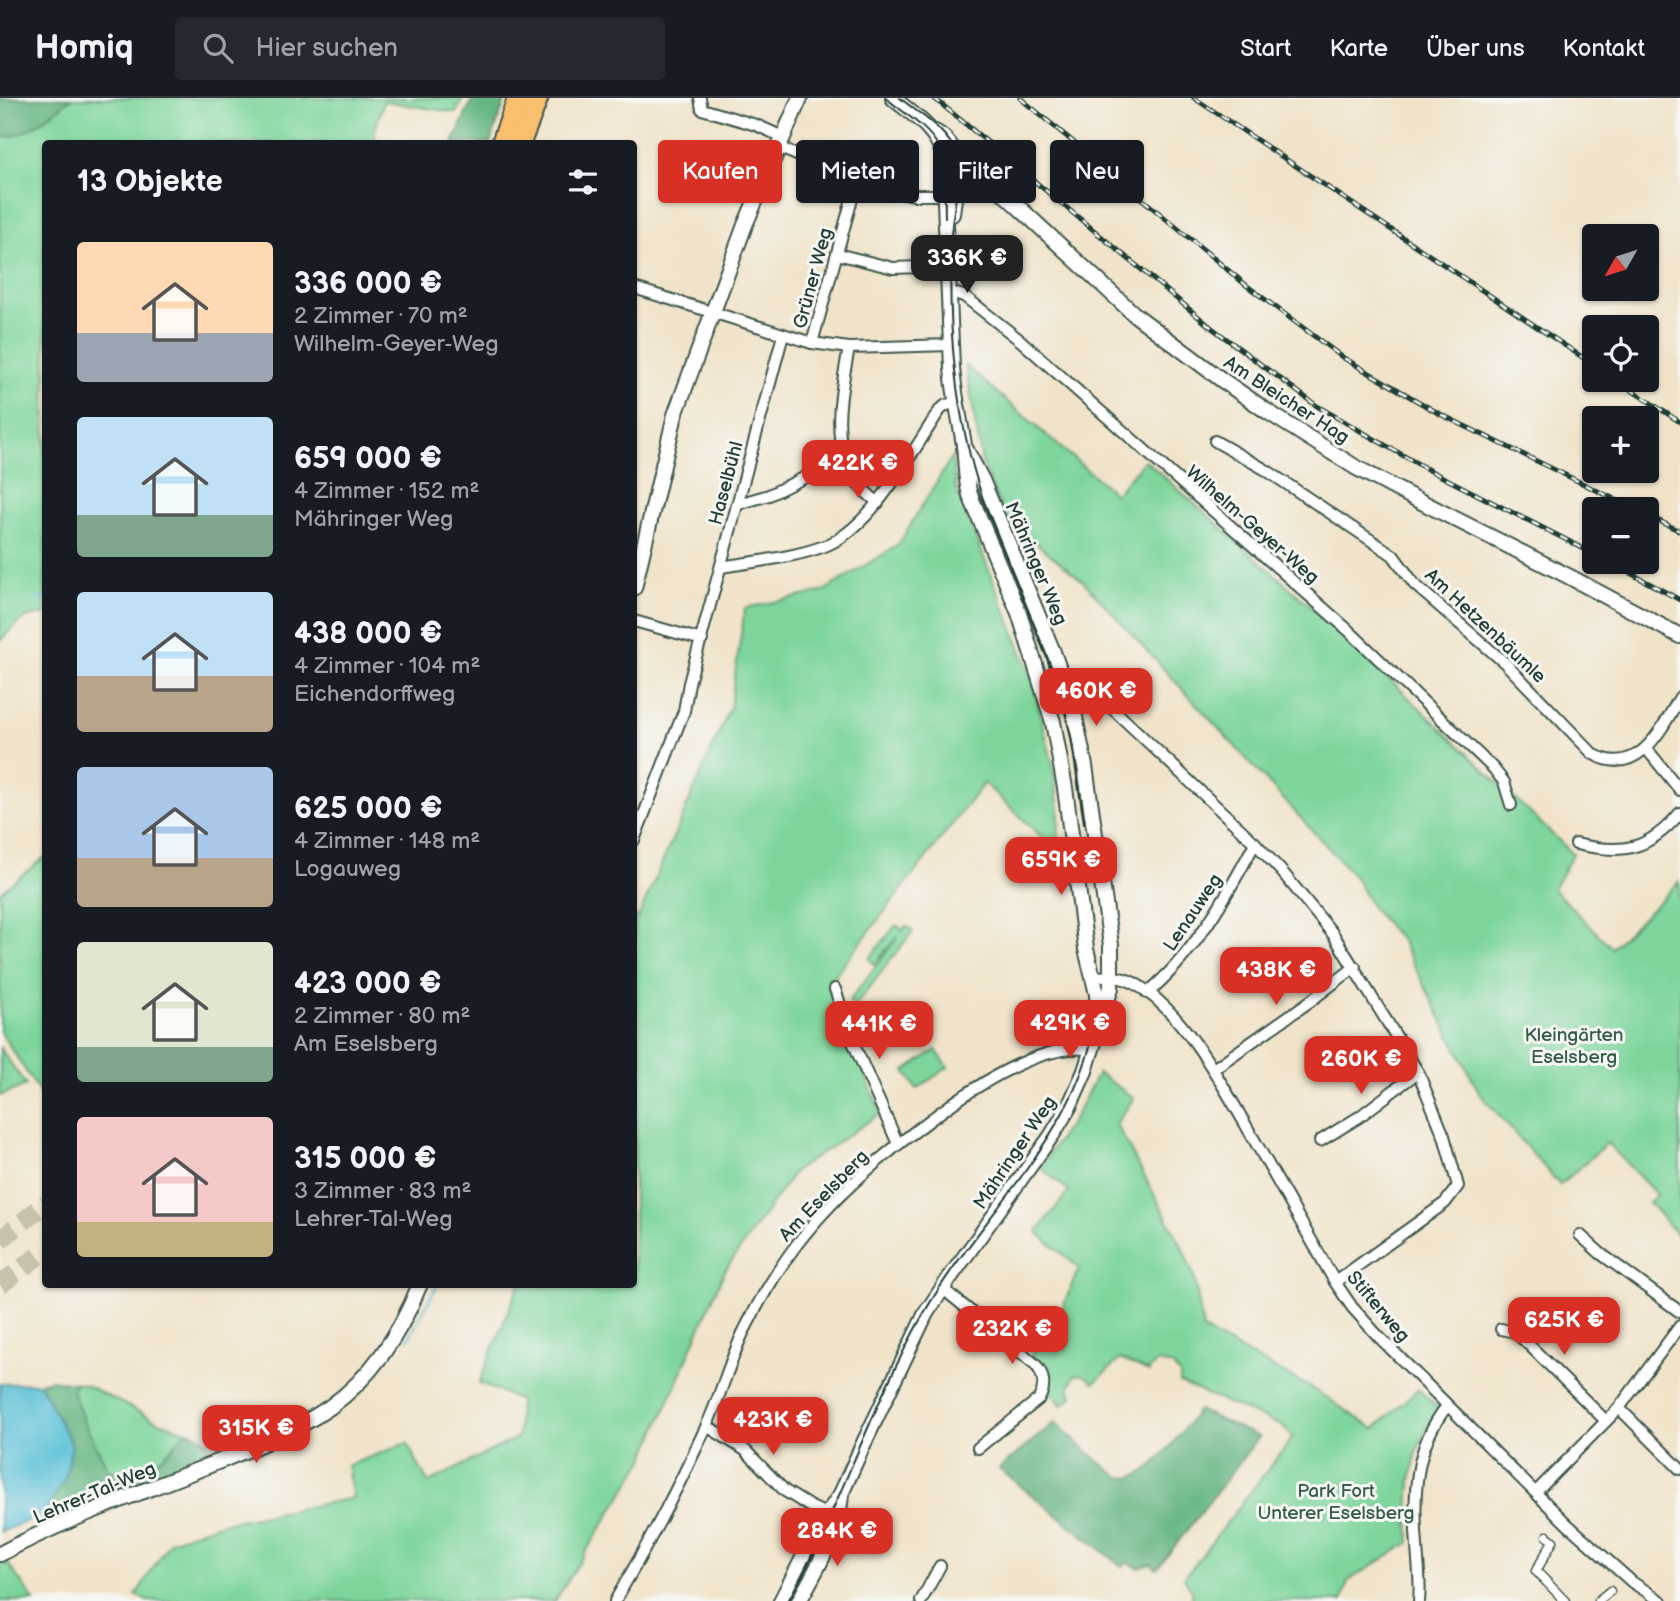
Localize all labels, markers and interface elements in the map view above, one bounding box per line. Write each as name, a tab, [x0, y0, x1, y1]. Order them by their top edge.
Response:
search box	[175, 17, 665, 80]
text: Homiq	[35, 28, 133, 68]
icon: search	[199, 29, 237, 67]
text: Hier suchen	[255, 33, 398, 64]
text: Start	[1240, 34, 1291, 63]
text: Karte	[1329, 34, 1388, 63]
text: Über uns	[1426, 34, 1525, 63]
text: Kontakt	[1563, 34, 1645, 63]
chip: Kaufen	[658, 140, 782, 203]
chip: Mieten	[796, 140, 919, 203]
chip: Filter	[933, 140, 1036, 203]
chip: Neu	[1050, 140, 1144, 203]
icon: filters	[564, 163, 602, 201]
text: 13 Objekte	[77, 164, 223, 200]
north arrow	[1582, 224, 1659, 301]
map controls	[1582, 224, 1659, 574]
street label: Grüner Weg	[789, 225, 838, 331]
pin: 336K €	[910, 236, 1024, 295]
text: 336K €	[927, 244, 1007, 272]
text: 336 000 €	[294, 266, 442, 302]
icon: home	[133, 270, 217, 354]
text: 2 Zimmer · 70 m²	[294, 302, 468, 330]
button: locate	[1582, 315, 1659, 392]
text: Wilhelm-Geyer-Weg	[294, 330, 499, 358]
street label: Am Bleicher Hag	[1219, 351, 1353, 449]
button: +	[1582, 406, 1659, 483]
street label: Haselbühl	[704, 439, 749, 528]
pin: 422K €	[801, 440, 915, 500]
text: 659 000 €	[294, 441, 442, 477]
icon: home	[133, 445, 217, 529]
text: 422K €	[818, 449, 898, 477]
street label: Wilhelm-Geyer-Weg	[1181, 461, 1323, 589]
text: 4 Zimmer · 152 m²	[294, 477, 480, 505]
button: −	[1582, 497, 1659, 574]
street label: Mähringer Weg	[999, 498, 1072, 629]
text: Mähringer Weg	[294, 505, 453, 533]
street label: Am Hetzenbäumle	[1420, 564, 1550, 688]
text: 438 000 €	[294, 616, 442, 652]
icon: home	[133, 620, 217, 704]
text: 4 Zimmer · 104 m²	[294, 652, 480, 680]
pin: 460K €	[1039, 668, 1153, 728]
text: 460K €	[1055, 677, 1137, 705]
text: Eichendorffweg	[294, 680, 455, 708]
text: 625 000 €	[294, 791, 442, 827]
icon: home	[133, 795, 217, 879]
text: 4 Zimmer · 148 m²	[294, 827, 480, 855]
pin: 659K €	[1004, 838, 1118, 897]
text: 659K €	[1021, 846, 1101, 874]
text: Logauweg	[294, 855, 401, 883]
street label: Lenauweg	[1159, 870, 1228, 956]
pin: 438K €	[1219, 948, 1333, 1007]
text: 438K €	[1236, 956, 1316, 984]
text: 423 000 €	[294, 966, 441, 1002]
icon: home	[133, 970, 217, 1054]
pin: 429K €	[1013, 1000, 1127, 1060]
text: 2 Zimmer · 80 m²	[294, 1002, 470, 1030]
pin: 441K €	[822, 1002, 936, 1061]
text: 429K €	[1030, 1009, 1110, 1037]
text: 441K €	[841, 1010, 917, 1038]
park label: Kleingärten Eselsberg	[1525, 1024, 1623, 1069]
text: Am Eselsberg	[294, 1030, 438, 1058]
pin: 260K €	[1304, 1037, 1418, 1096]
text: 260K €	[1320, 1045, 1402, 1073]
street label: Mähringer Weg	[969, 1092, 1062, 1214]
text: 315 000 €	[294, 1141, 436, 1177]
icon: home	[133, 1145, 217, 1229]
street label: Am Eselsberg	[775, 1145, 874, 1247]
text: 3 Zimmer · 83 m²	[294, 1177, 472, 1205]
text: Lehrer-Tal-Weg	[294, 1205, 452, 1233]
street label: Stifterweg	[1341, 1267, 1414, 1347]
pin: 625K €	[1507, 1298, 1621, 1357]
pin: 232K €	[955, 1306, 1069, 1366]
text: 625K €	[1524, 1306, 1604, 1334]
text: 232K €	[972, 1315, 1052, 1343]
pin: 423K €	[716, 1398, 830, 1457]
pin: 315K €	[199, 1406, 313, 1465]
text: 423K €	[733, 1406, 813, 1434]
text: 315K €	[218, 1414, 294, 1442]
street label: Lehrer-Tal-Weg	[30, 1457, 159, 1530]
park label: Park Fort Unterer Eselsberg	[1257, 1480, 1415, 1525]
pin: 284K €	[780, 1508, 894, 1568]
text: 284K €	[797, 1517, 877, 1545]

